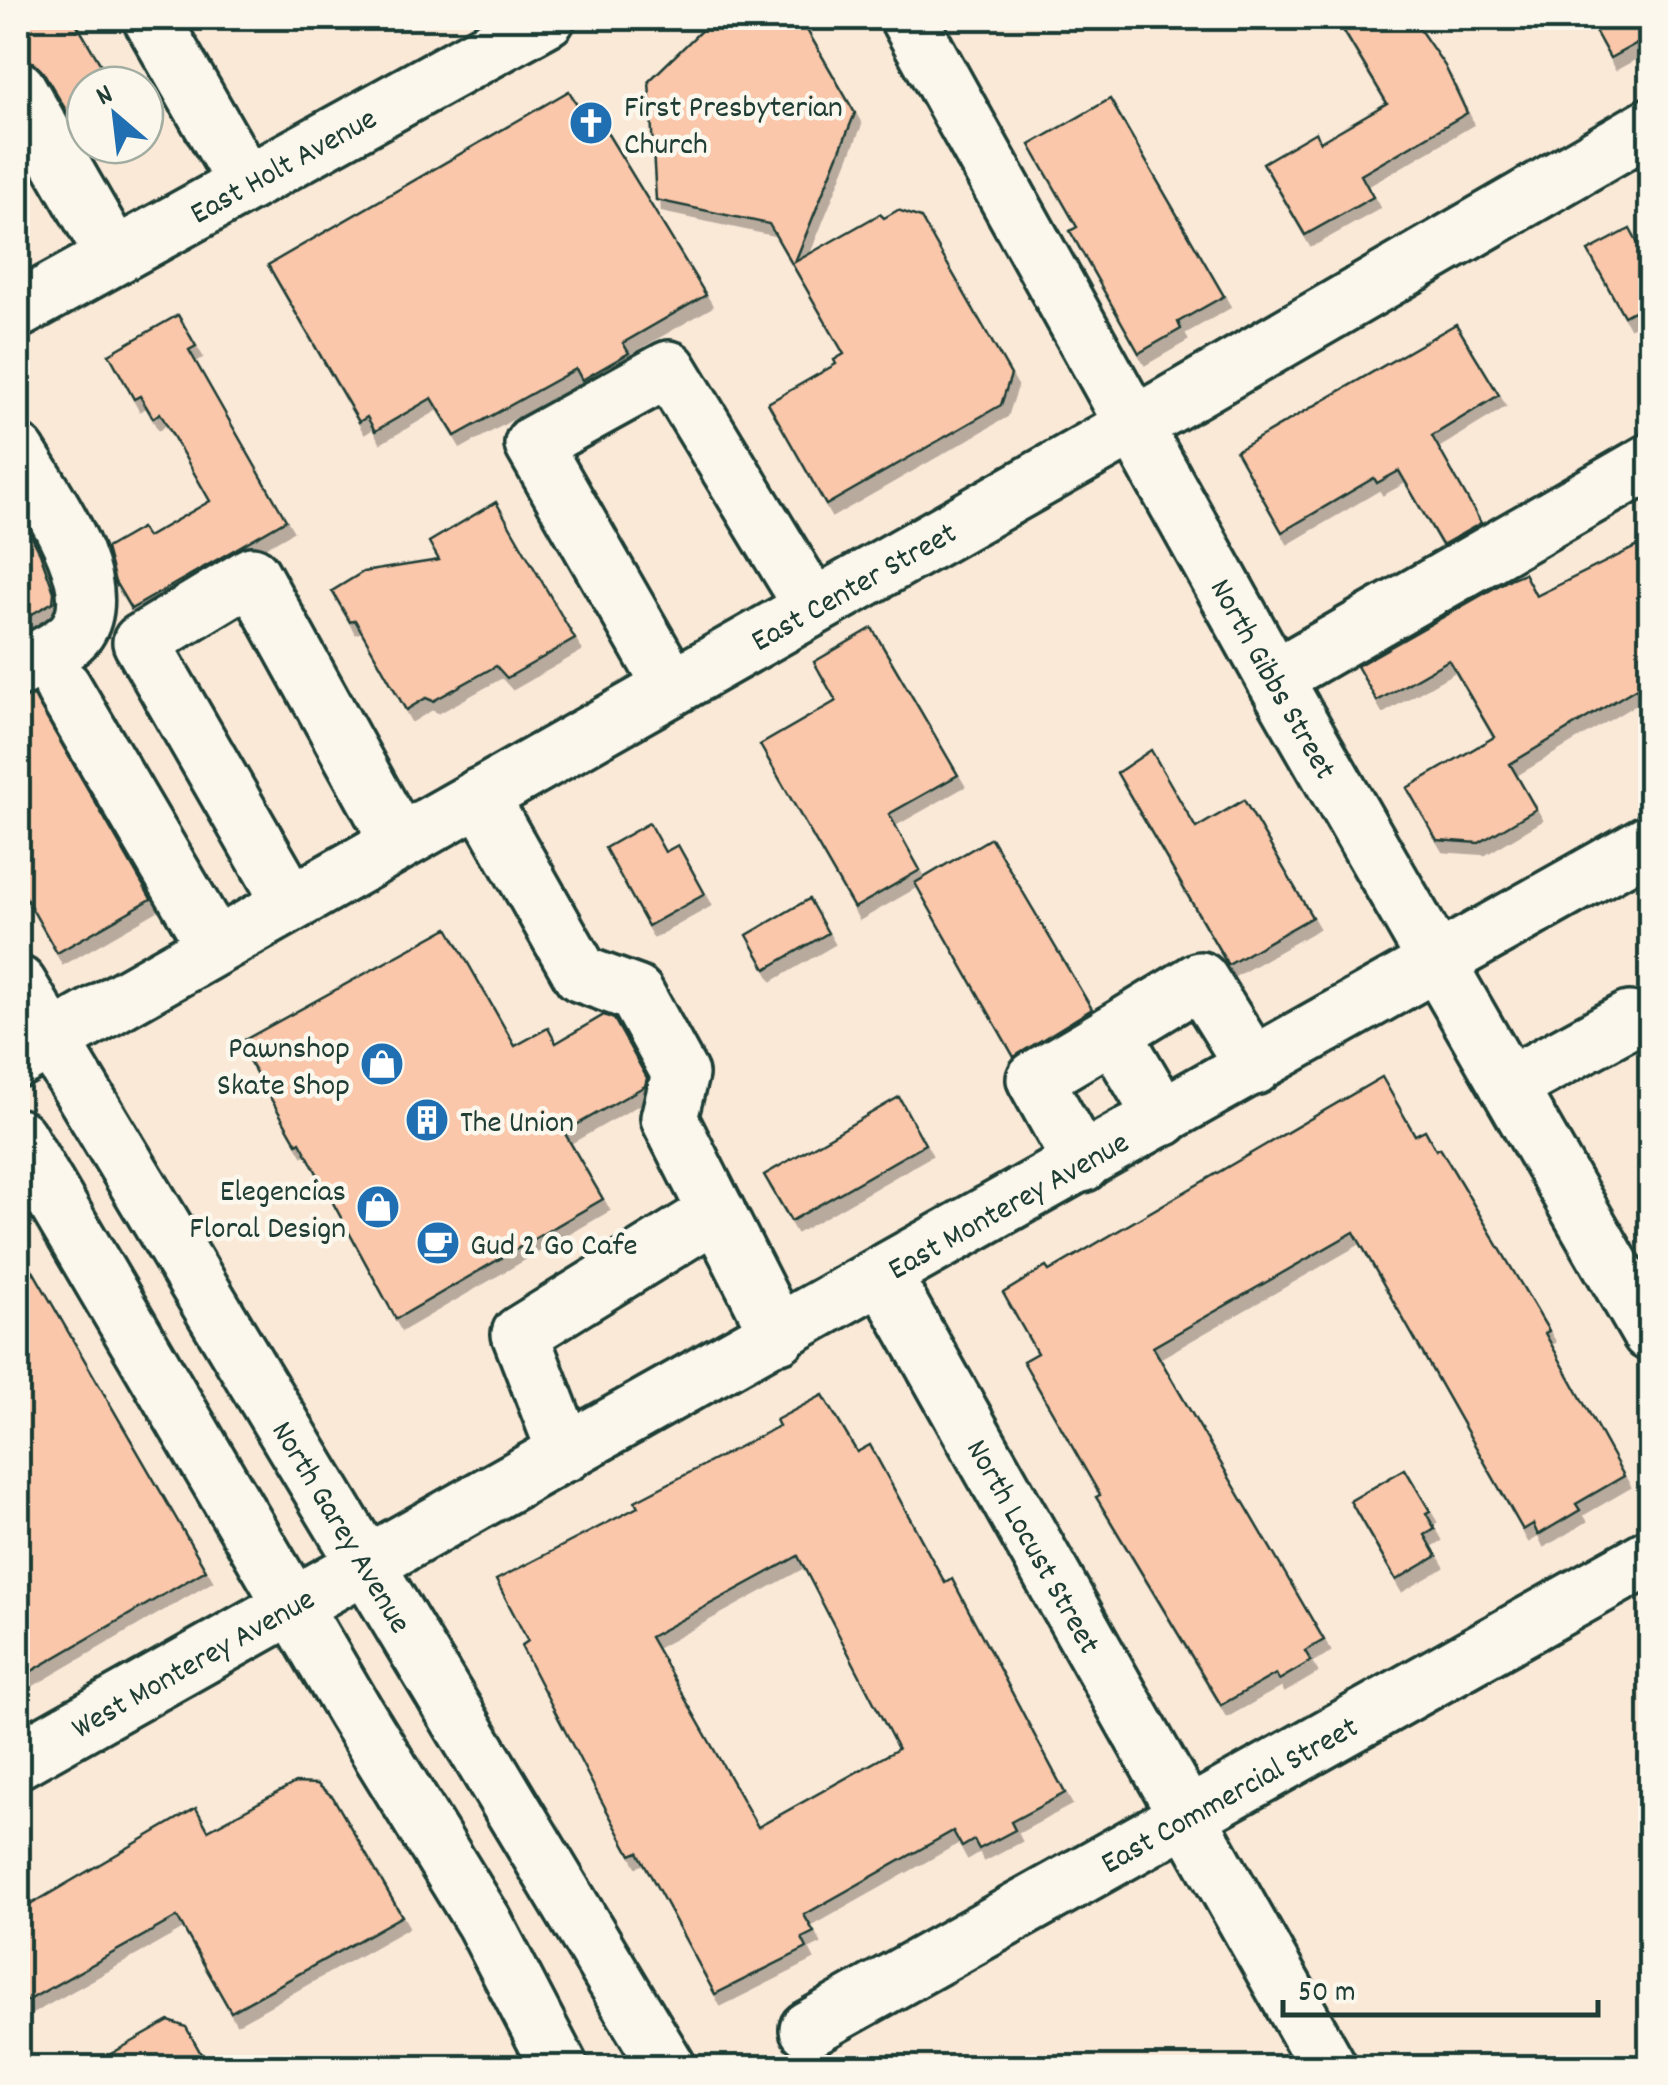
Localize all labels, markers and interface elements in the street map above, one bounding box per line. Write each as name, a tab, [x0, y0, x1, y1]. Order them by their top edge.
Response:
north arrow	[65, 65, 165, 165]
text: N	[90, 76, 121, 118]
place label: First Presbyterian Church	[624, 87, 843, 170]
street label: East Holt Avenue	[183, 98, 387, 239]
church icon: First Presbyterian Church	[568, 100, 614, 146]
street label: East Center Street	[744, 513, 967, 666]
street label: North Gibbs Street	[1195, 572, 1346, 790]
place label: Pawnshop Skate Shop	[217, 1028, 350, 1111]
shop icon: Pawnshop Skate Shop	[359, 1041, 405, 1087]
building icon: The Union	[404, 1097, 450, 1143]
place label: The Union	[460, 1102, 574, 1148]
street label: East Monterey Avenue	[881, 1122, 1139, 1294]
place label: Elegencias Floral Design	[189, 1171, 346, 1254]
shop icon: Elegencias Floral Design	[355, 1184, 401, 1230]
cafe icon: Gud 2 Go Cafe	[415, 1220, 461, 1266]
place label: Gud 2 Go Cafe	[470, 1225, 638, 1271]
street label: North Garey Avenue	[257, 1414, 420, 1644]
street label: North Locust Street	[952, 1432, 1110, 1664]
street label: West Monterey Avenue	[65, 1579, 325, 1753]
street label: East Commercial Street	[1094, 1707, 1368, 1888]
scale bar	[1283, 1955, 1598, 2017]
text: 50 m	[1298, 1973, 1356, 2016]

